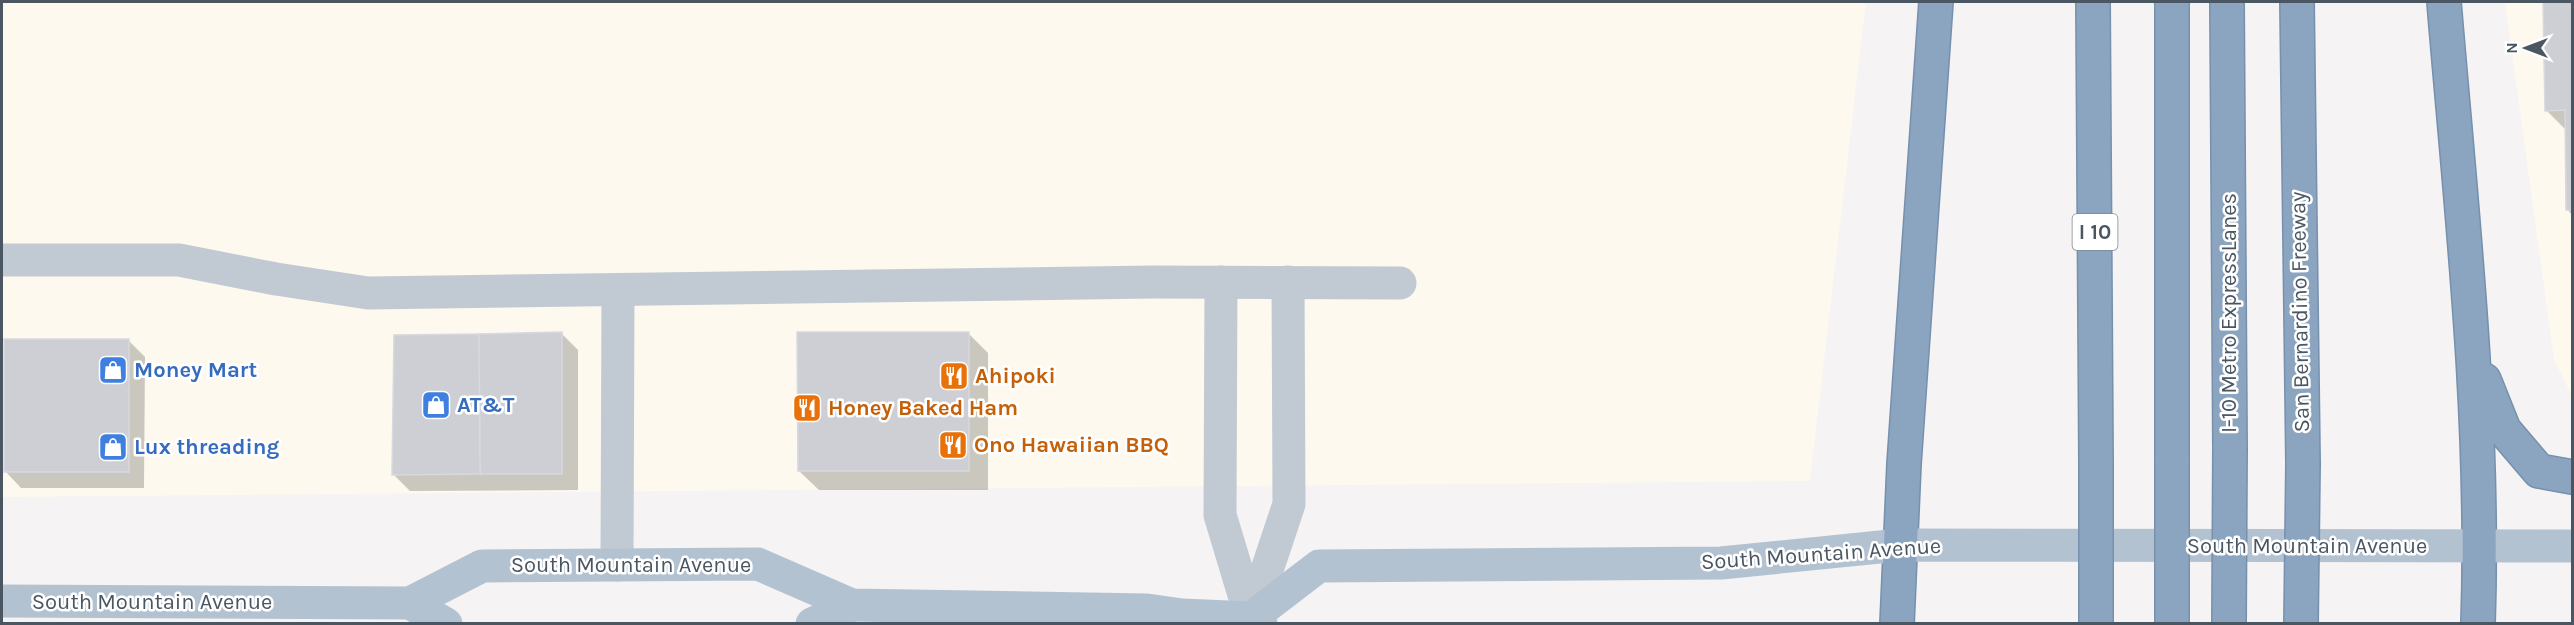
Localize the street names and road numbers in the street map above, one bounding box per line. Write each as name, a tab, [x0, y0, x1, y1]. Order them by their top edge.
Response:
street label: San Bernardino Freeway	[2285, 191, 2315, 433]
street label: I-10 Metro ExpressLanes	[2216, 193, 2242, 433]
road number: I 10	[2072, 214, 2118, 250]
street label: South Mountain Avenue	[1700, 533, 1942, 575]
street label: South Mountain Avenue	[2187, 533, 2427, 559]
street label: South Mountain Avenue	[511, 552, 751, 578]
street label: South Mountain Avenue	[32, 589, 272, 615]

